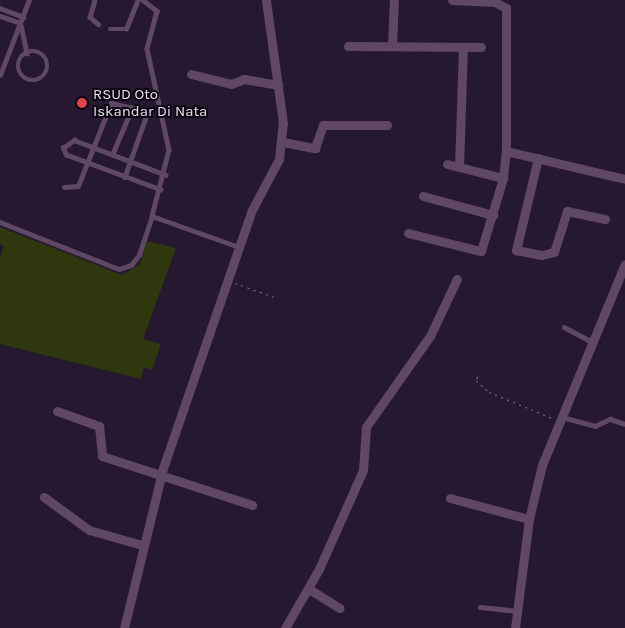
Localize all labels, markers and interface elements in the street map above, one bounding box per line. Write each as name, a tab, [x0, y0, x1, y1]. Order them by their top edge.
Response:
place label: RSUD Oto Iskandar Di Nata	[93, 85, 207, 120]
marker: RSUD Oto Iskandar Di Nata	[75, 96, 89, 110]

